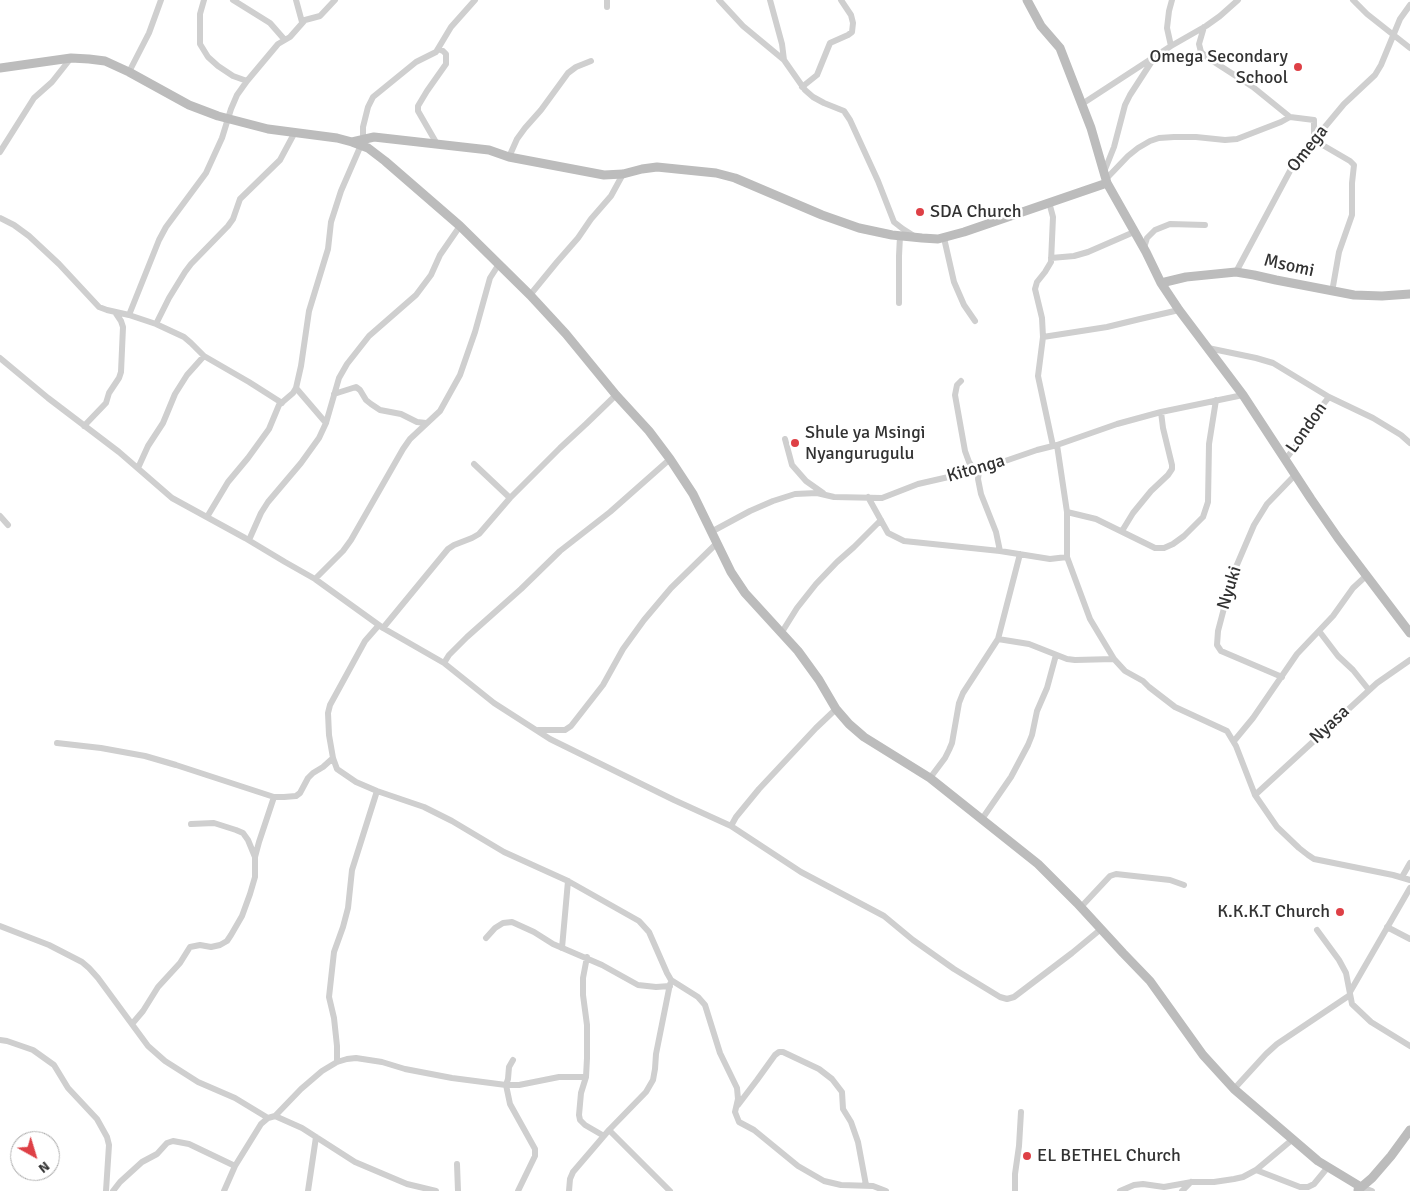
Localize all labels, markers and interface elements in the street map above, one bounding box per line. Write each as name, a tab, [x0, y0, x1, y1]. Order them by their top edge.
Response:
place label: Omega Secondary School	[1149, 46, 1288, 88]
marker: Omega Secondary School	[1292, 61, 1304, 73]
street label: Omega	[1283, 121, 1333, 177]
place label: SDA Church	[930, 201, 1021, 223]
marker: SDA Church	[914, 206, 926, 218]
street label: Msomi	[1262, 250, 1316, 282]
street label: London	[1282, 399, 1332, 457]
place label: Shule ya Msingi Nyangurugulu	[805, 422, 925, 464]
marker: Shule ya Msingi Nyangurugulu	[789, 437, 801, 449]
street label: Kitonga	[944, 450, 1008, 488]
street label: Nyuki	[1213, 564, 1247, 612]
street label: Nyasa	[1306, 701, 1354, 749]
place label: K.K.K.T Church	[1217, 901, 1330, 923]
marker: K.K.K.T Church	[1334, 906, 1346, 918]
north arrow	[10, 1131, 60, 1181]
place label: EL BETHEL Church	[1037, 1145, 1181, 1167]
marker: EL BETHEL Church	[1021, 1150, 1033, 1162]
text: N	[35, 1158, 53, 1177]

